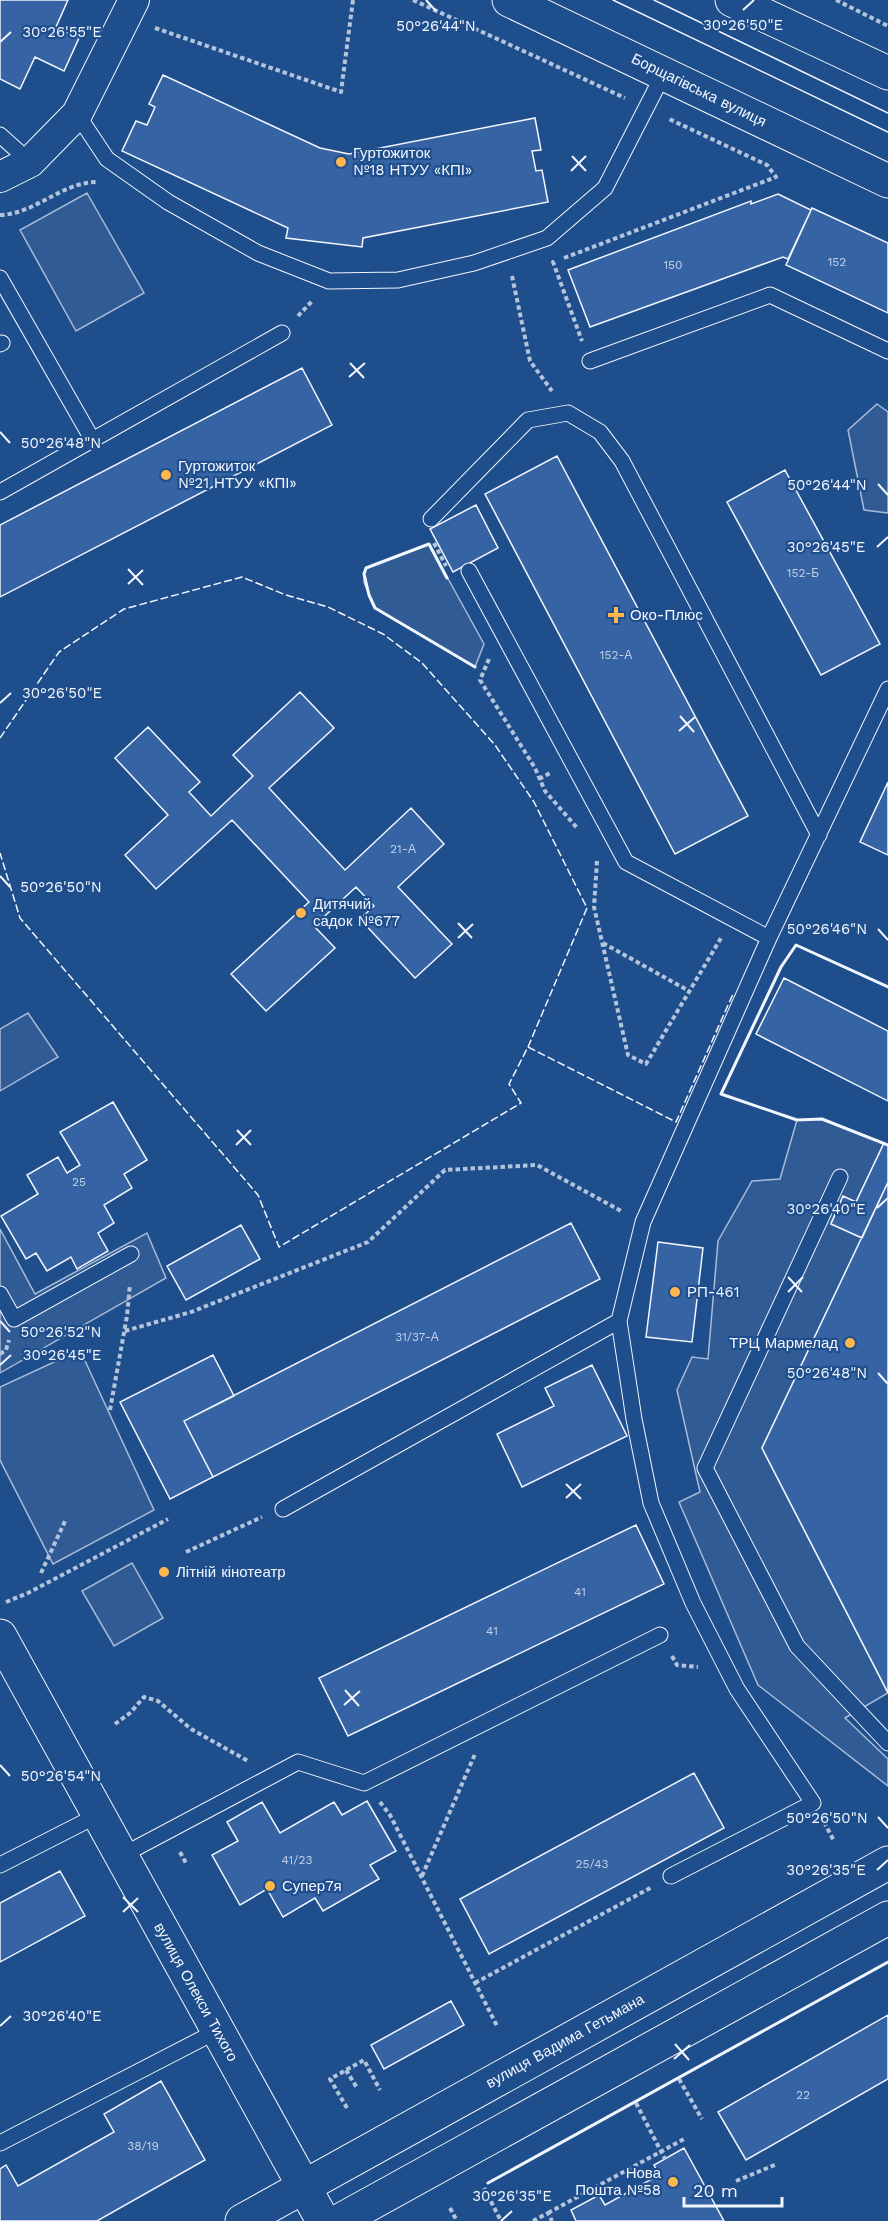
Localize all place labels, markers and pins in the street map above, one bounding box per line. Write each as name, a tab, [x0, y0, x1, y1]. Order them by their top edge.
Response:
place label: Гуртожиток №18 НТУУ «КПІ»	[353, 144, 472, 179]
marker: Гуртожиток №18 НТУУ «КПІ»	[334, 155, 348, 169]
place label: Гуртожиток №21 НТУУ «КПІ»	[178, 457, 297, 492]
marker: Гуртожиток №21 НТУУ «КПІ»	[159, 468, 173, 482]
marker: Око-Плюс	[607, 606, 625, 624]
place label: Око-Плюс	[630, 606, 703, 624]
place label: Дитячий садок №677	[313, 895, 400, 930]
marker: Дитячий садок №677	[294, 906, 308, 920]
place label: РП-461	[687, 1283, 740, 1301]
marker: РП-461	[668, 1285, 682, 1299]
place label: ТРЦ Мармелад	[729, 1334, 838, 1352]
marker: ТРЦ Мармелад	[843, 1336, 857, 1350]
place label: Літній кінотеатр	[176, 1563, 286, 1581]
marker: Літній кінотеатр	[157, 1565, 171, 1579]
place label: Супер7я	[282, 1877, 342, 1895]
marker: Супер7я	[263, 1879, 277, 1893]
place label: Нова Пошта №58	[575, 2164, 662, 2199]
marker: Нова Пошта №58	[666, 2175, 680, 2189]

